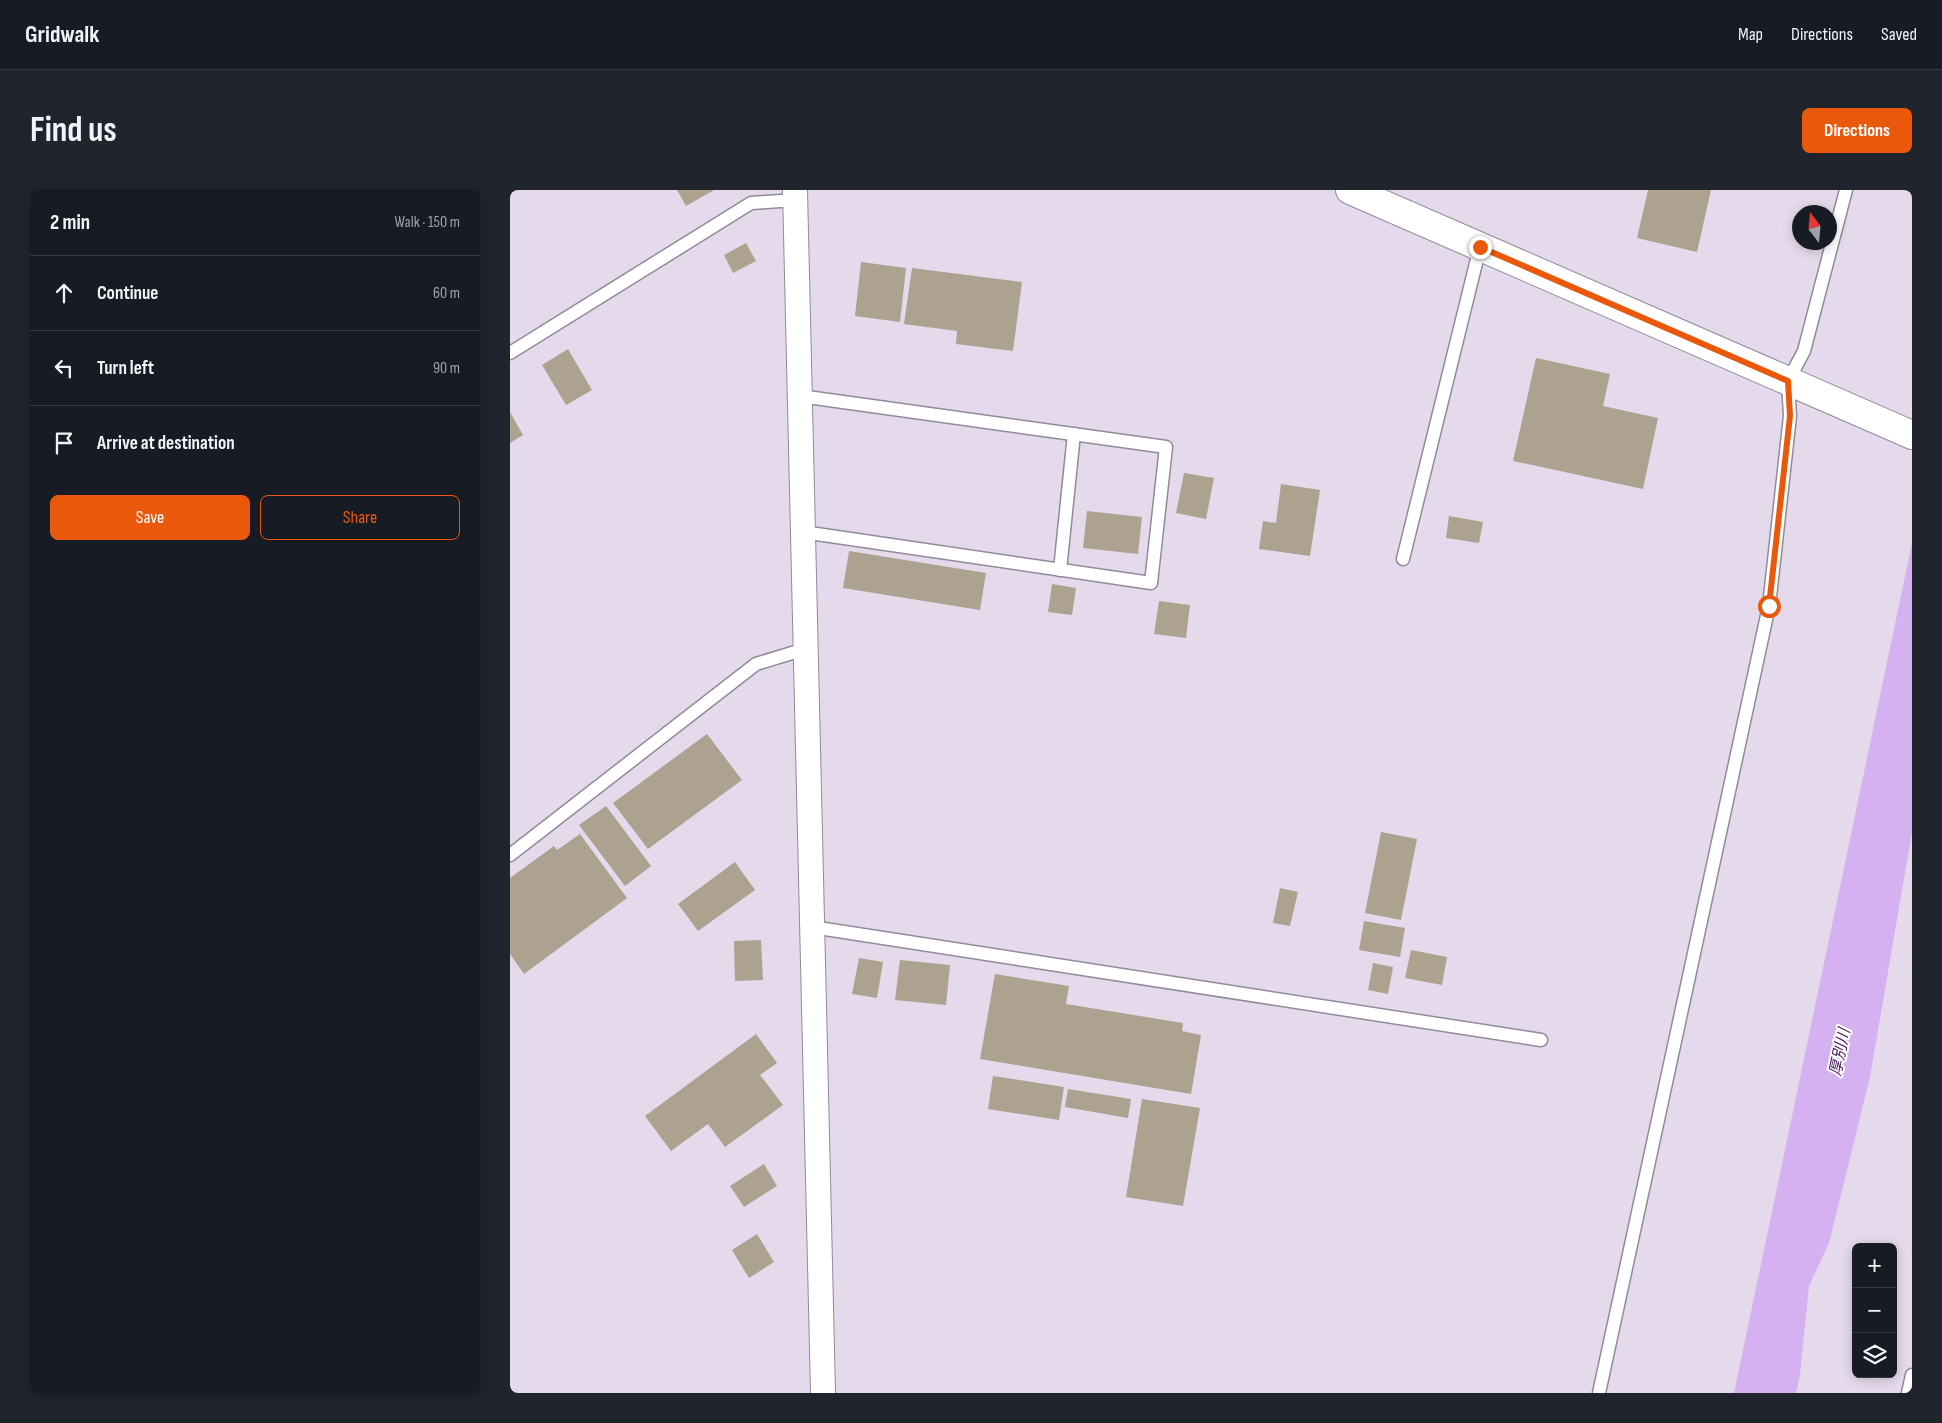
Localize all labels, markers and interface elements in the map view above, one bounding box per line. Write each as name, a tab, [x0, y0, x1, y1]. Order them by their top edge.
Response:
text: Gridwalk	[25, 20, 99, 49]
text: Map	[1738, 24, 1763, 45]
text: Directions	[1791, 24, 1853, 45]
text: Saved	[1881, 24, 1917, 45]
button: Directions	[1802, 108, 1912, 153]
text: Find us	[30, 109, 117, 152]
north arrow	[1792, 205, 1837, 250]
text: 2 min	[50, 210, 90, 235]
text: Walk · 150 m	[395, 213, 460, 232]
route end	[1469, 236, 1492, 259]
icon: ahead	[50, 279, 78, 307]
text: Continue	[97, 282, 158, 305]
text: 60 m	[433, 284, 460, 303]
icon: left	[50, 354, 78, 382]
text: Turn left	[97, 357, 154, 380]
text: 90 m	[433, 359, 460, 378]
icon: arrive	[50, 429, 78, 457]
text: Arrive at destination	[97, 432, 235, 455]
button: Save	[50, 495, 250, 540]
button: Share	[260, 495, 460, 540]
route start	[1758, 595, 1781, 618]
water label: 厚別川	[1826, 1025, 1855, 1078]
map controls	[1852, 1243, 1897, 1378]
button: +	[1852, 1243, 1897, 1288]
button: −	[1852, 1288, 1897, 1333]
button: layers	[1852, 1333, 1897, 1378]

